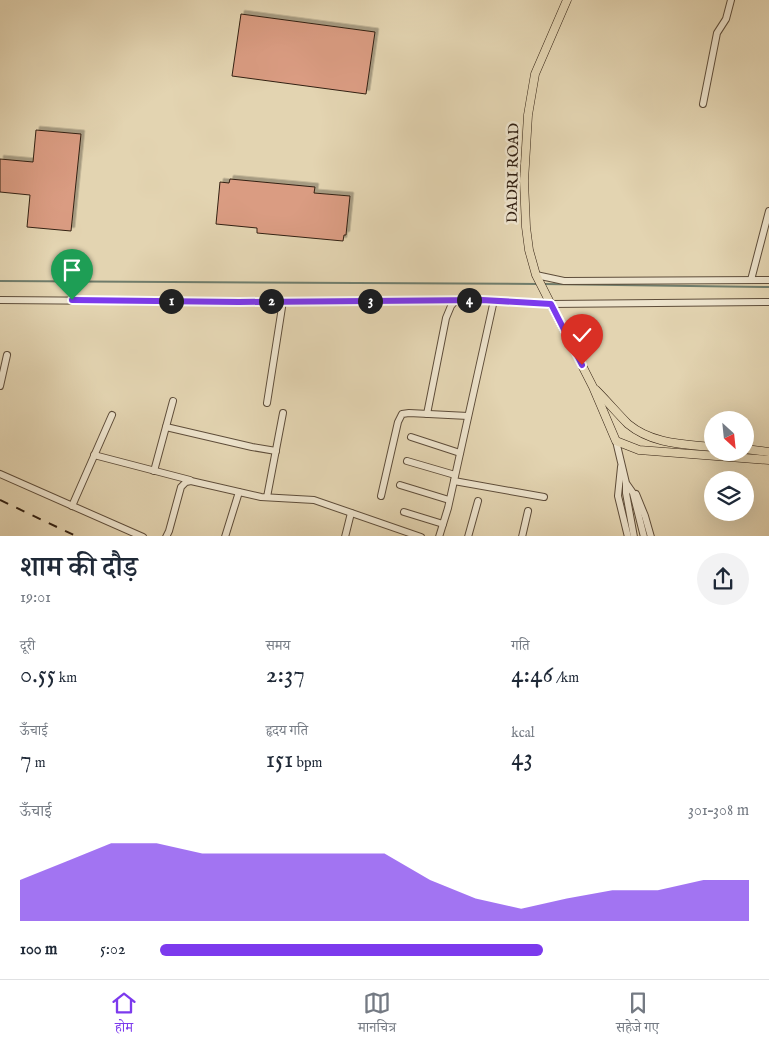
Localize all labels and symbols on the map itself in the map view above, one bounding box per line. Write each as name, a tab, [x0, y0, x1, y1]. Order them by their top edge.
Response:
street label: DADRI ROAD	[503, 123, 523, 223]
pin	[51, 249, 93, 300]
pin: 1	[158, 288, 184, 314]
pin: 2	[258, 288, 284, 314]
pin: 3	[358, 288, 382, 314]
pin: 4	[456, 288, 482, 312]
pin	[561, 314, 603, 365]
north arrow	[704, 411, 754, 461]

